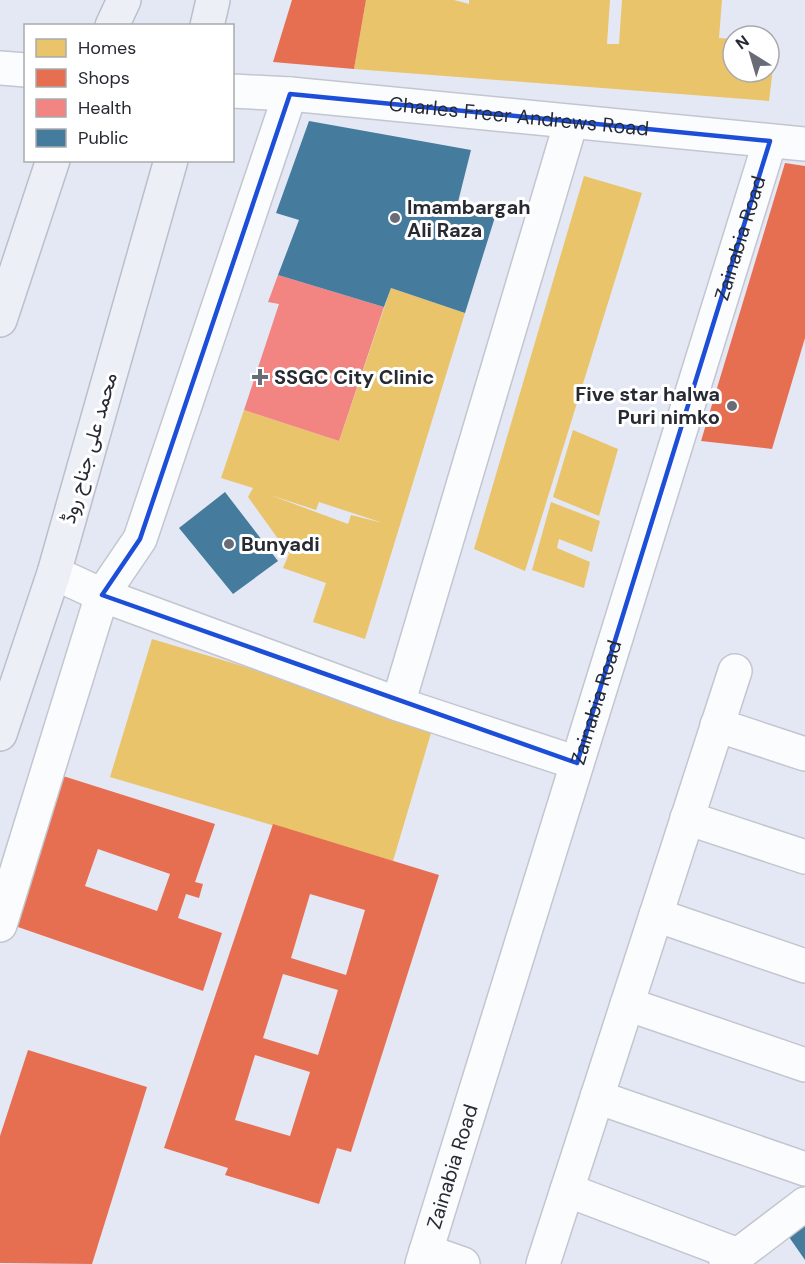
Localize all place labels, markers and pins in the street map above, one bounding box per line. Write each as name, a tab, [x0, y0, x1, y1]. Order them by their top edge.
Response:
place label: Imambargah Ali Raza	[407, 194, 531, 243]
marker: Imambargah Ali Raza	[388, 211, 402, 225]
place label: SSGC City Clinic	[274, 364, 434, 390]
marker: SSGC City Clinic	[251, 368, 269, 386]
place label: Five star halwa Puri nimko	[575, 381, 720, 430]
marker: Five star halwa Puri nimko	[725, 399, 739, 413]
place label: Bunyadi	[241, 531, 320, 557]
marker: Bunyadi	[222, 537, 236, 551]

